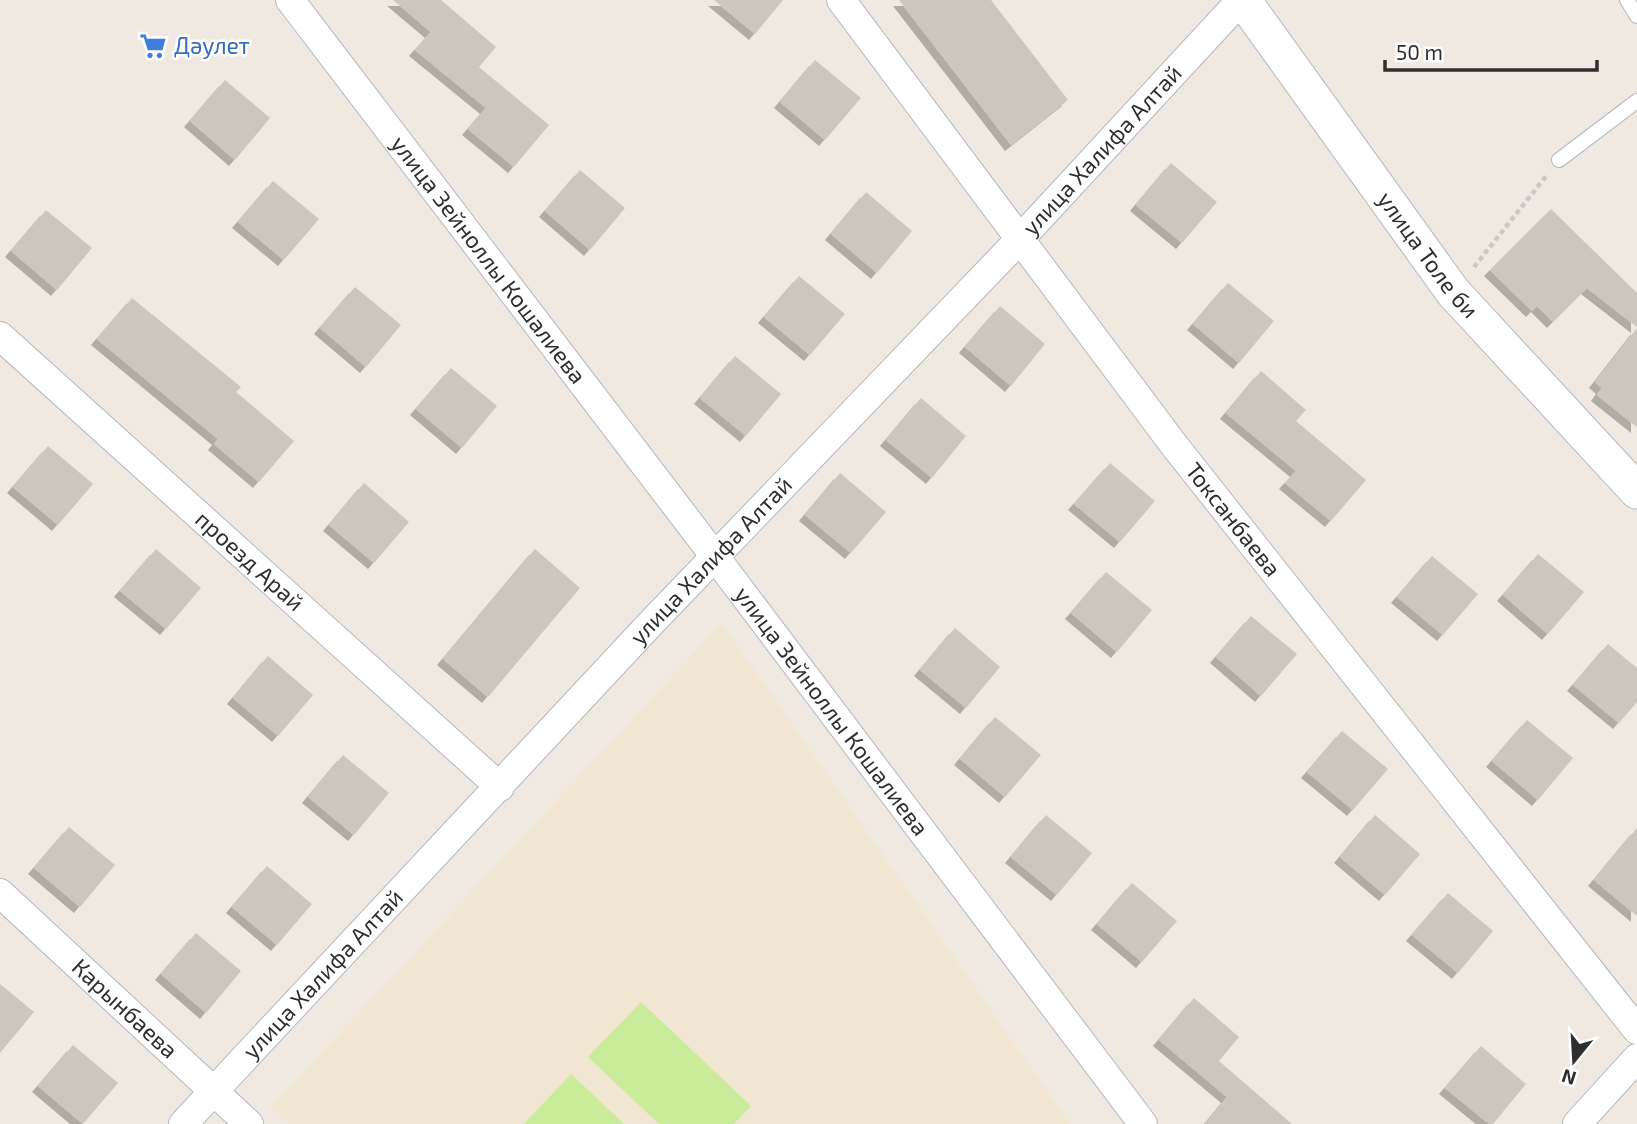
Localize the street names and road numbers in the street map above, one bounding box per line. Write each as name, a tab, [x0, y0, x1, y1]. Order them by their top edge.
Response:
street label: улица Халифа Алтай	[1016, 59, 1187, 241]
street label: улица Зейноллы Кошалиева	[385, 130, 593, 389]
street label: улица Толе би	[1372, 186, 1485, 323]
street label: Токсанбаева	[1180, 456, 1287, 582]
street label: улица Халифа Алтай	[623, 470, 797, 651]
street label: проезд Арай	[190, 504, 310, 616]
street label: улица Зейноллы Кошалиева	[729, 581, 935, 841]
street label: улица Халифа Алтай	[236, 883, 408, 1065]
street label: Карынбаева	[67, 952, 184, 1064]

